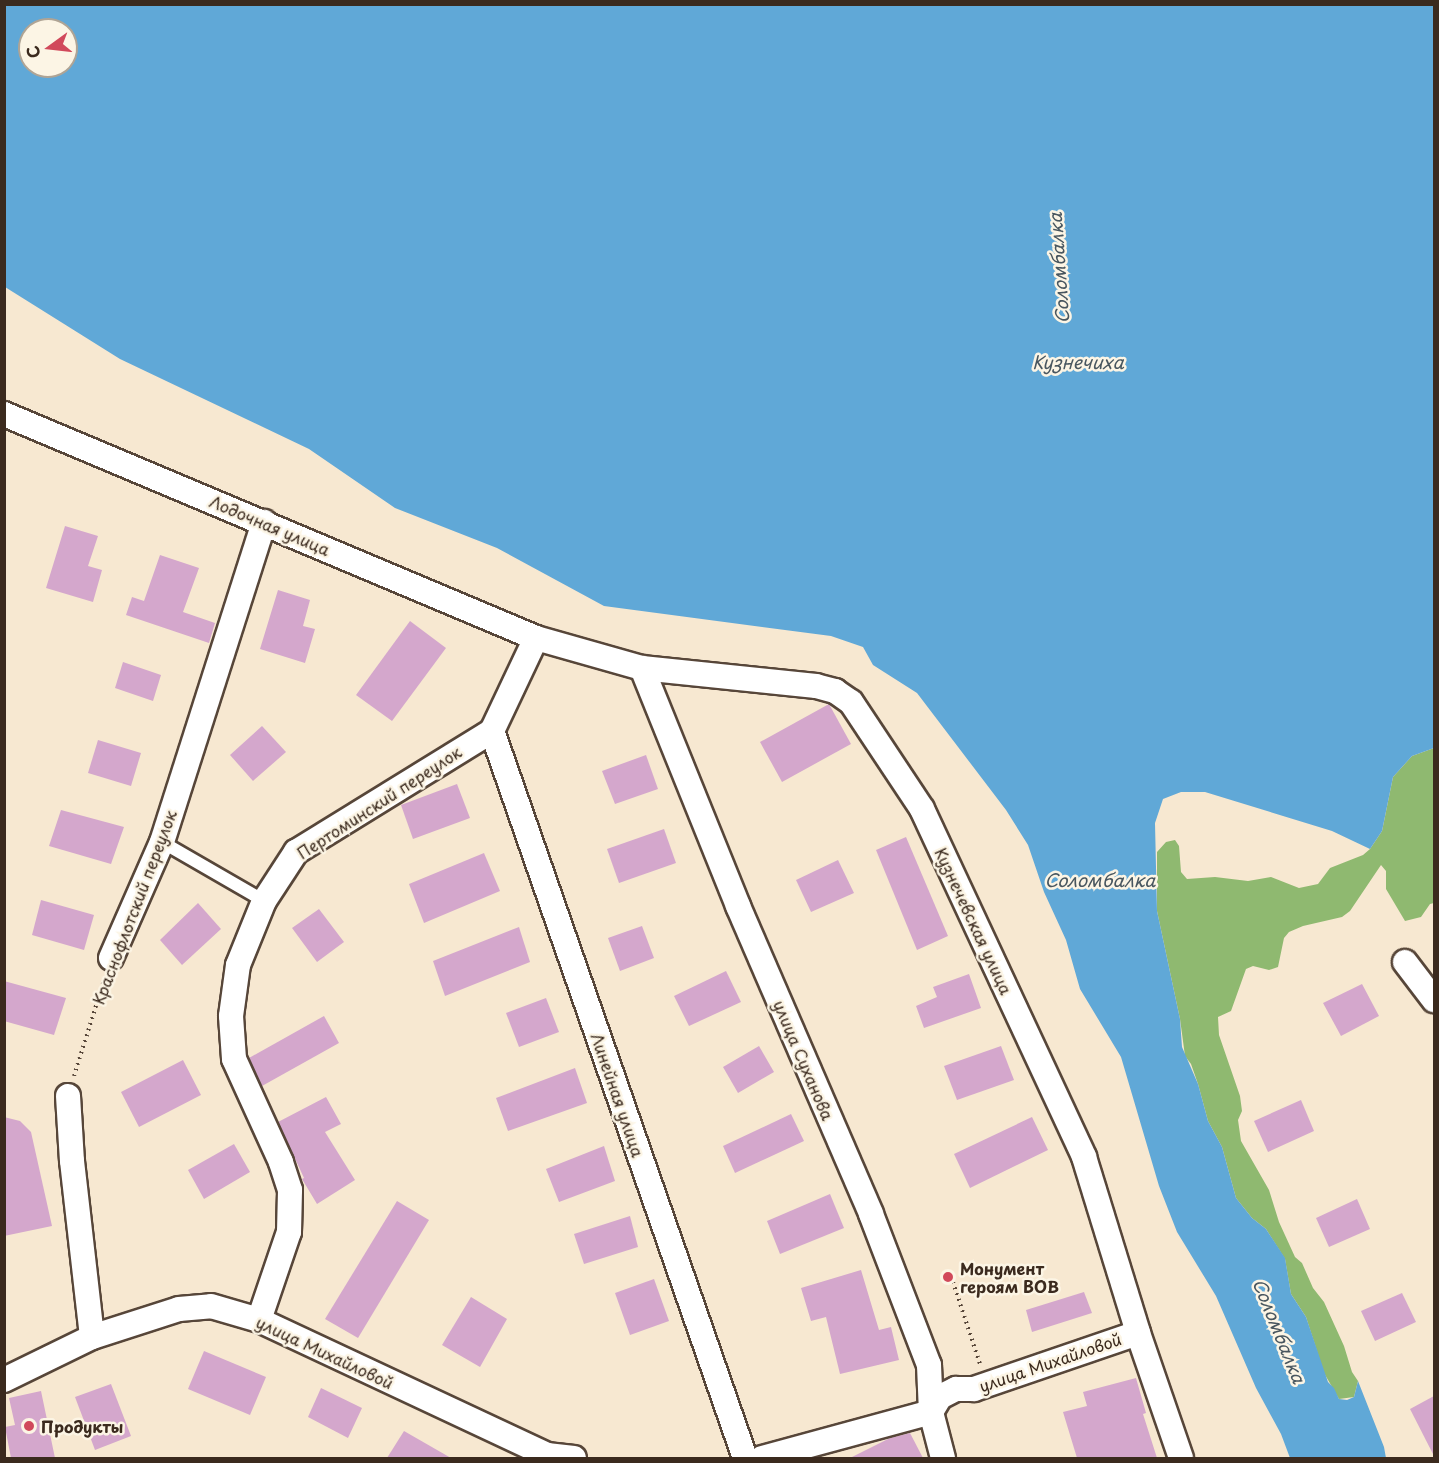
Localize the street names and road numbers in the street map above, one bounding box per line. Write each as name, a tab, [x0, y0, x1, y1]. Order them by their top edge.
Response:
street label: Лодочная улица	[207, 491, 333, 559]
street label: Пертоминский переулок	[293, 742, 465, 862]
street label: Краснофлотский переулок	[88, 807, 180, 1007]
street label: Кузнечевская улица	[931, 844, 1017, 998]
street label: улица Суханова	[770, 997, 838, 1123]
street label: Линейная улица	[588, 1030, 648, 1160]
street label: улица Михайловой	[253, 1312, 397, 1392]
street label: улица Михайловой	[976, 1328, 1124, 1396]

